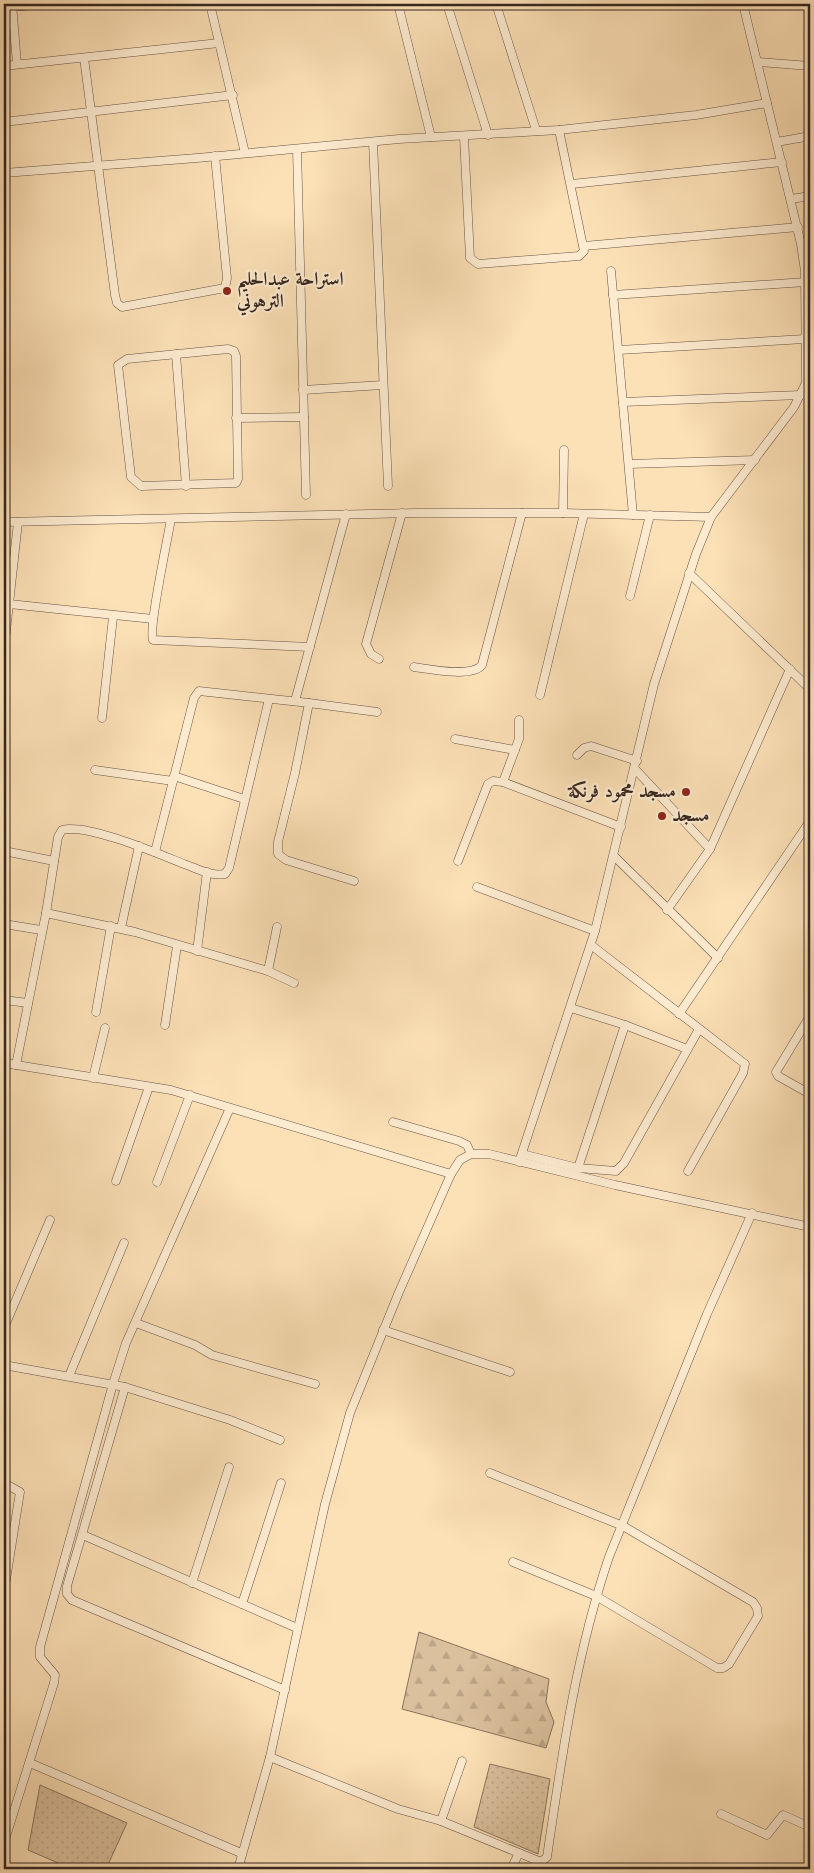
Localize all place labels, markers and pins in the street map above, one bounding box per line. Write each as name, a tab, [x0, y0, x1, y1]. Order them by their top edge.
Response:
place label: استراحة عبدالحليم الترهوني	[236, 271, 344, 316]
marker: استراحة عبدالحليم الترهوني	[221, 285, 233, 297]
place label: مسجد محمود فرنكة	[567, 781, 676, 803]
marker: مسجد محمود فرنكة	[680, 786, 692, 798]
place label: مسجد	[672, 807, 709, 826]
marker: مسجد	[656, 810, 668, 822]

